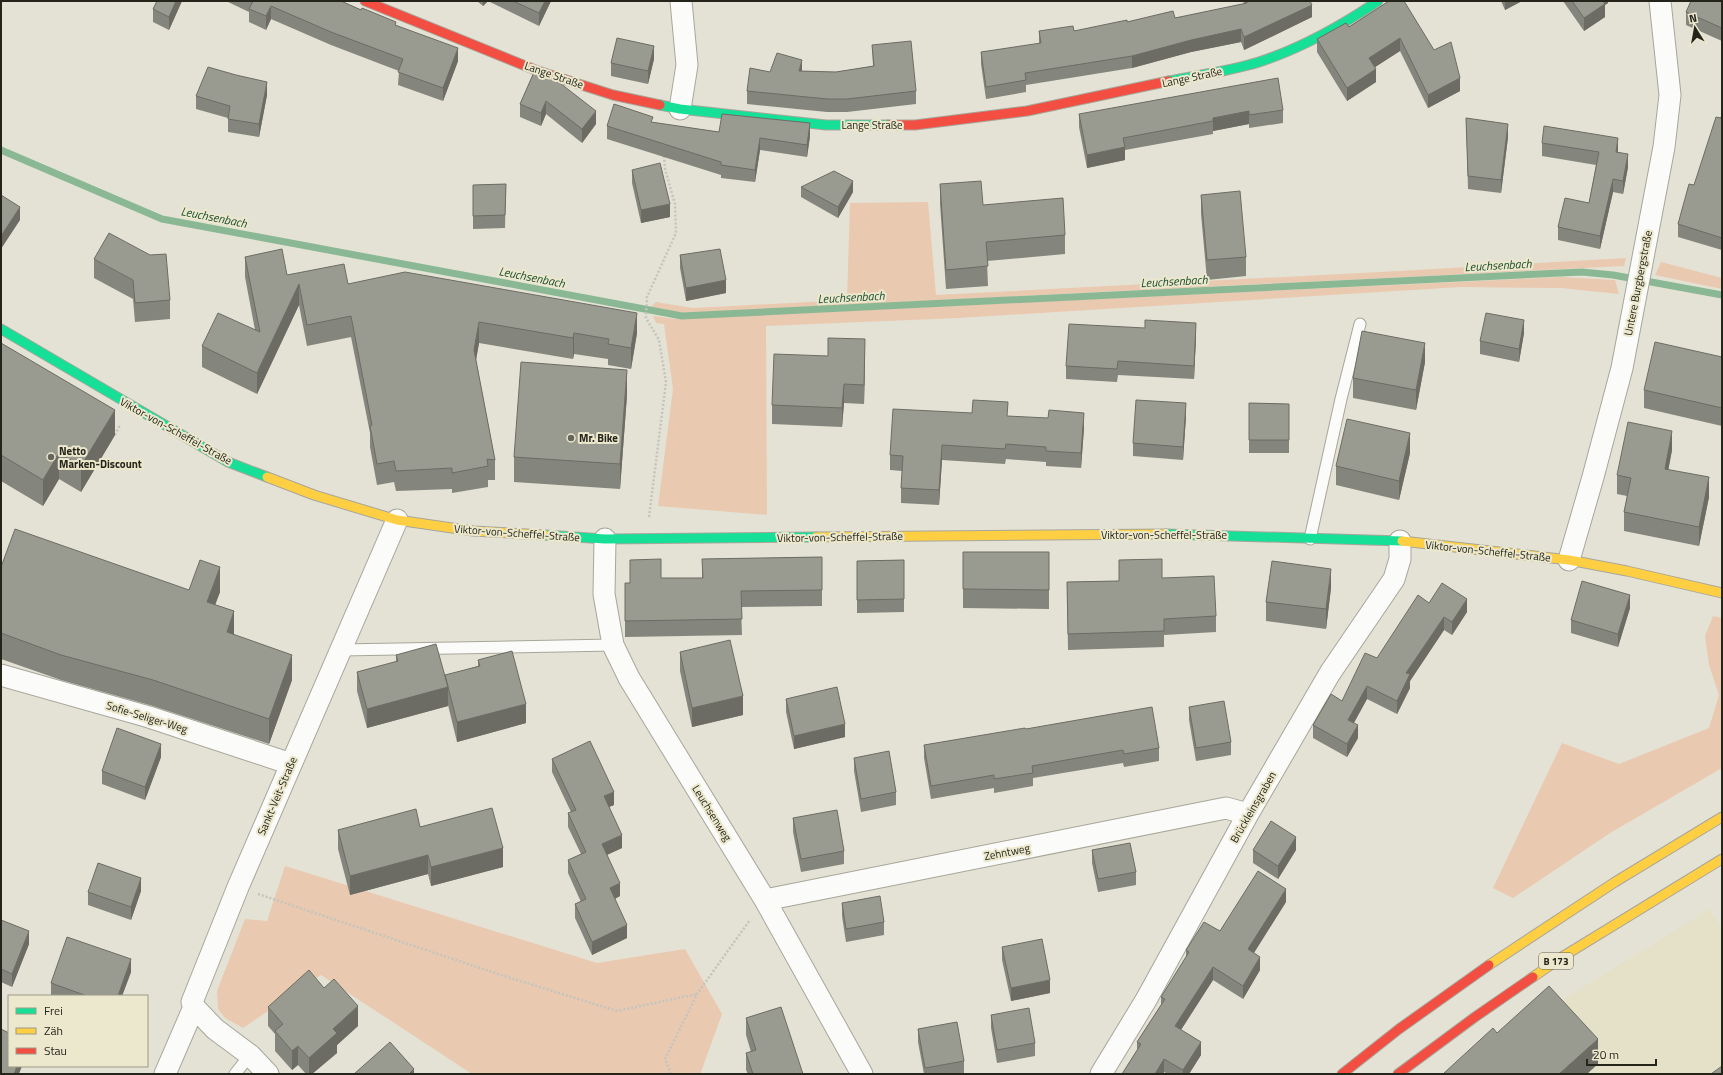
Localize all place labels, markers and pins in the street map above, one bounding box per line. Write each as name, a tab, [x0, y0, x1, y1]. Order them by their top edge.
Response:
place label: Mr. Bike	[579, 430, 618, 446]
marker: Mr. Bike	[566, 433, 576, 443]
place label: Netto Marken-Discount	[59, 443, 142, 472]
marker: Netto Marken-Discount	[46, 452, 56, 462]

